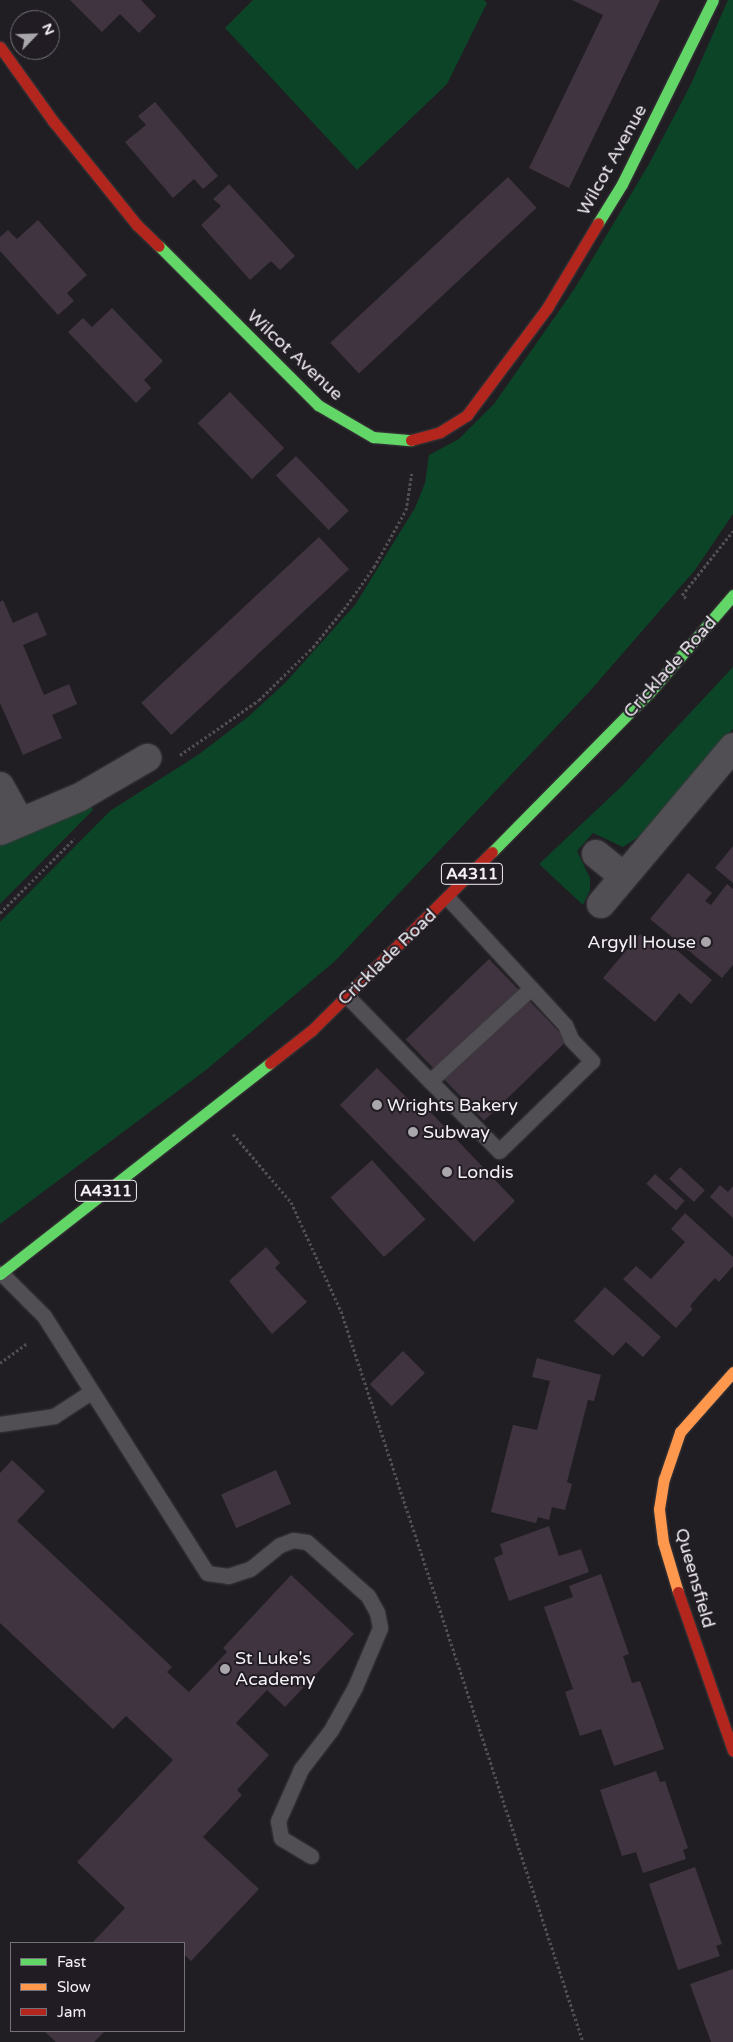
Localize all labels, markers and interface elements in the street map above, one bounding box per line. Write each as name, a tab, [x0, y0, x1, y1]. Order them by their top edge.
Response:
north arrow	[10, 10, 60, 60]
text: N	[38, 21, 58, 38]
street label: Wilcot Avenue	[573, 101, 651, 219]
street label: Wilcot Avenue	[243, 305, 347, 405]
street label: Cricklade Road	[619, 612, 721, 722]
road number: A4311	[441, 861, 503, 888]
street label: Cricklade Road	[333, 904, 441, 1010]
place label: Argyll House	[587, 931, 696, 953]
marker: Argyll House	[700, 936, 712, 948]
place label: Wrights Bakery	[387, 1094, 518, 1116]
marker: Wrights Bakery	[371, 1099, 383, 1111]
place label: Subway	[423, 1121, 490, 1143]
marker: Subway	[407, 1126, 419, 1138]
place label: Londis	[457, 1161, 514, 1183]
marker: Londis	[441, 1166, 453, 1178]
road number: A4311	[75, 1178, 137, 1204]
street label: Queensfield	[670, 1526, 720, 1630]
place label: St Luke's Academy	[235, 1648, 315, 1690]
marker: St Luke's Academy	[219, 1663, 231, 1675]
legend	[10, 1942, 185, 2032]
text: Fast	[57, 1953, 86, 1971]
text: Slow	[57, 1978, 91, 1996]
text: Jam	[57, 2003, 86, 2021]

